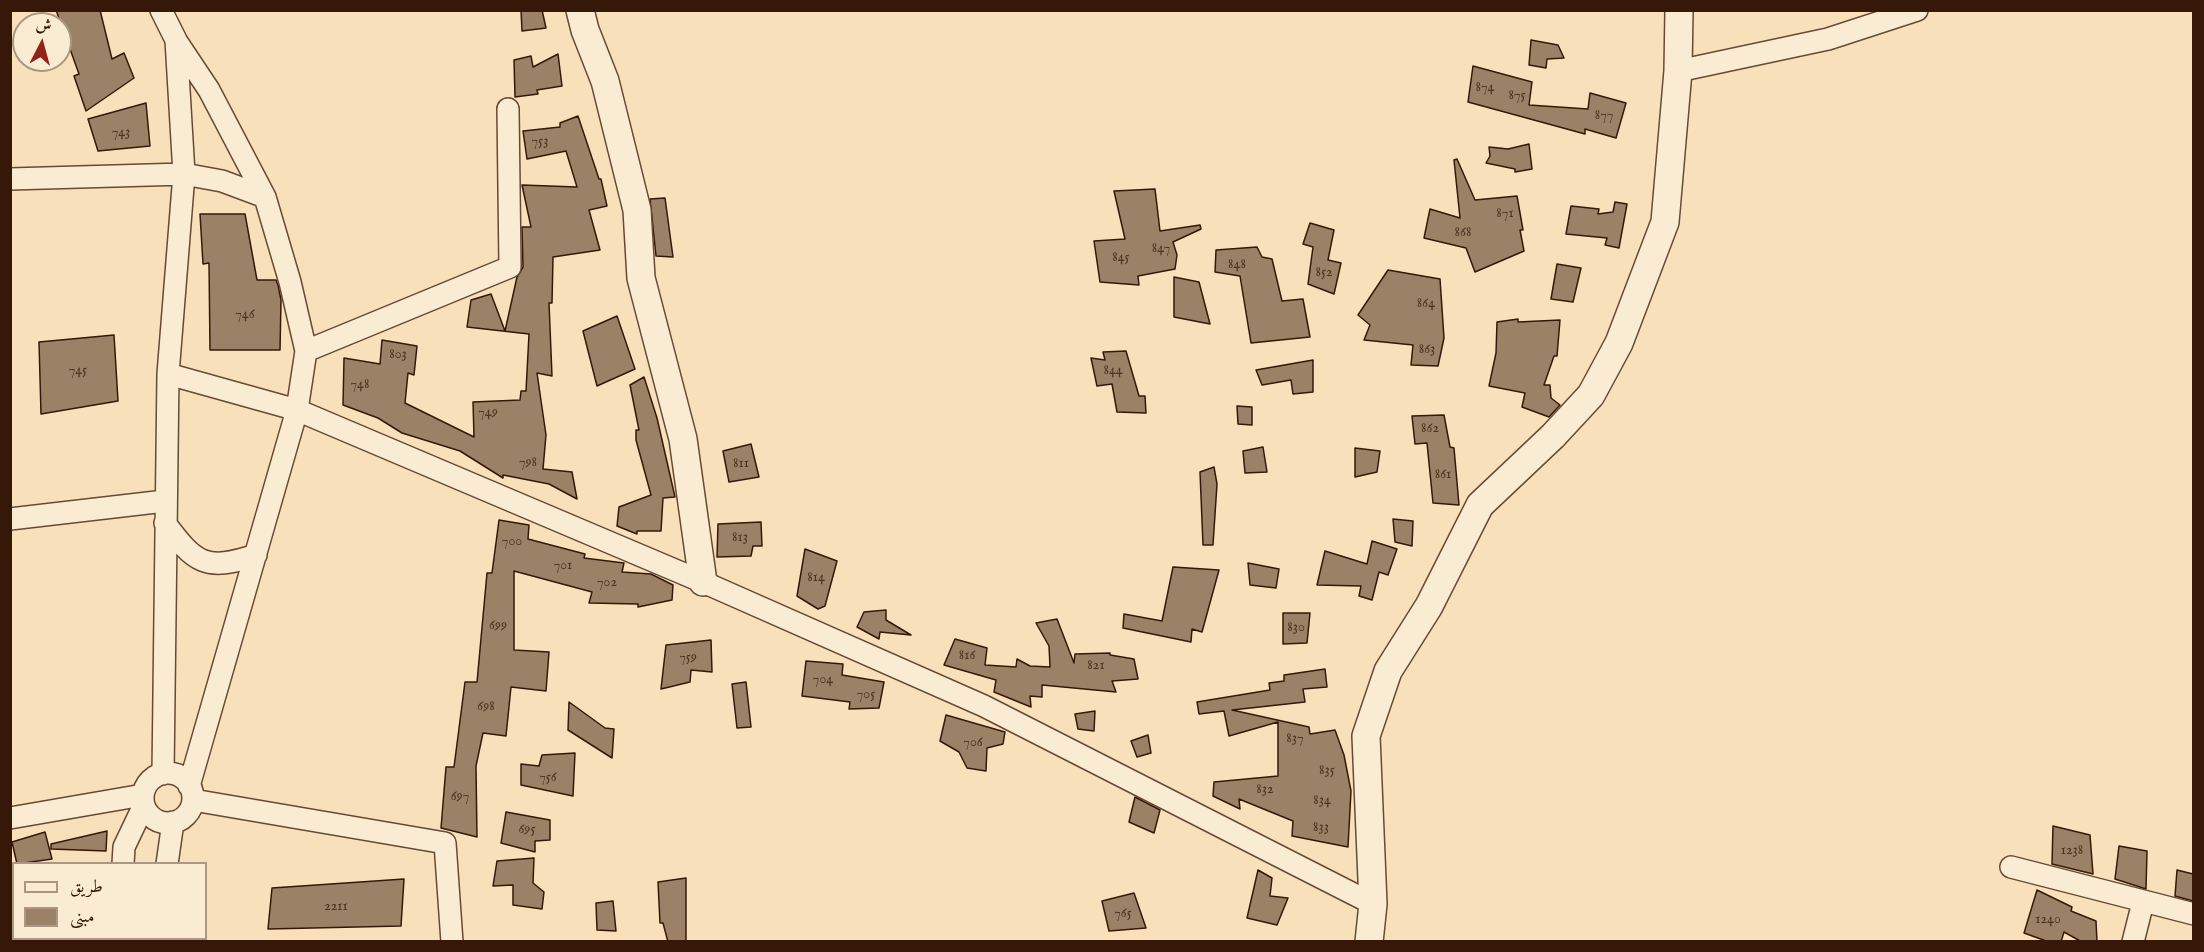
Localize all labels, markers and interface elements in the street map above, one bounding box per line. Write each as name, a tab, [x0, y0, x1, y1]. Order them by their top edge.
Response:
north arrow	[12, 12, 72, 72]
text: ش	[35, 15, 53, 37]
house number: 874	[1476, 80, 1494, 96]
house number: 875	[1508, 88, 1526, 104]
house number: 877	[1595, 108, 1613, 124]
house number: 743	[112, 125, 130, 141]
house number: 753	[532, 134, 548, 150]
house number: 871	[1496, 206, 1514, 222]
house number: 868	[1455, 225, 1471, 241]
house number: 847	[1152, 241, 1170, 257]
house number: 845	[1112, 250, 1130, 266]
house number: 848	[1228, 257, 1246, 273]
house number: 852	[1315, 265, 1333, 281]
house number: 864	[1417, 296, 1435, 312]
house number: 746	[235, 307, 255, 323]
house number: 863	[1419, 342, 1435, 358]
house number: 803	[389, 347, 407, 363]
house number: 745	[69, 363, 87, 379]
house number: 844	[1103, 363, 1123, 379]
house number: 748	[351, 377, 369, 393]
house number: 749	[478, 405, 498, 421]
house number: 862	[1421, 421, 1439, 437]
house number: 798	[519, 455, 537, 471]
house number: 811	[733, 456, 749, 472]
house number: 861	[1435, 467, 1451, 483]
house number: 813	[732, 530, 748, 546]
house number: 700	[502, 534, 522, 550]
house number: 701	[554, 558, 572, 574]
house number: 814	[807, 570, 825, 586]
house number: 702	[597, 575, 617, 591]
house number: 699	[489, 618, 507, 634]
house number: 830	[1287, 620, 1305, 636]
house number: 816	[959, 648, 975, 664]
house number: 759	[679, 650, 697, 666]
house number: 821	[1087, 658, 1105, 674]
house number: 704	[813, 672, 833, 688]
house number: 705	[857, 687, 875, 703]
house number: 698	[477, 699, 495, 715]
house number: 837	[1286, 731, 1304, 747]
house number: 706	[963, 735, 983, 751]
house number: 835	[1319, 763, 1335, 779]
house number: 756	[539, 770, 557, 786]
house number: 832	[1256, 782, 1274, 798]
house number: 697	[451, 789, 469, 805]
house number: 834	[1313, 793, 1331, 809]
house number: 833	[1313, 820, 1329, 836]
house number: 695	[518, 822, 536, 838]
house number: 1238	[2061, 843, 2083, 859]
legend	[12, 862, 207, 940]
text: طريق	[70, 876, 103, 899]
house number: 2211	[324, 899, 348, 915]
text: مبنى	[70, 906, 95, 929]
house number: 765	[1114, 906, 1132, 922]
house number: 1240	[2035, 912, 2061, 928]

